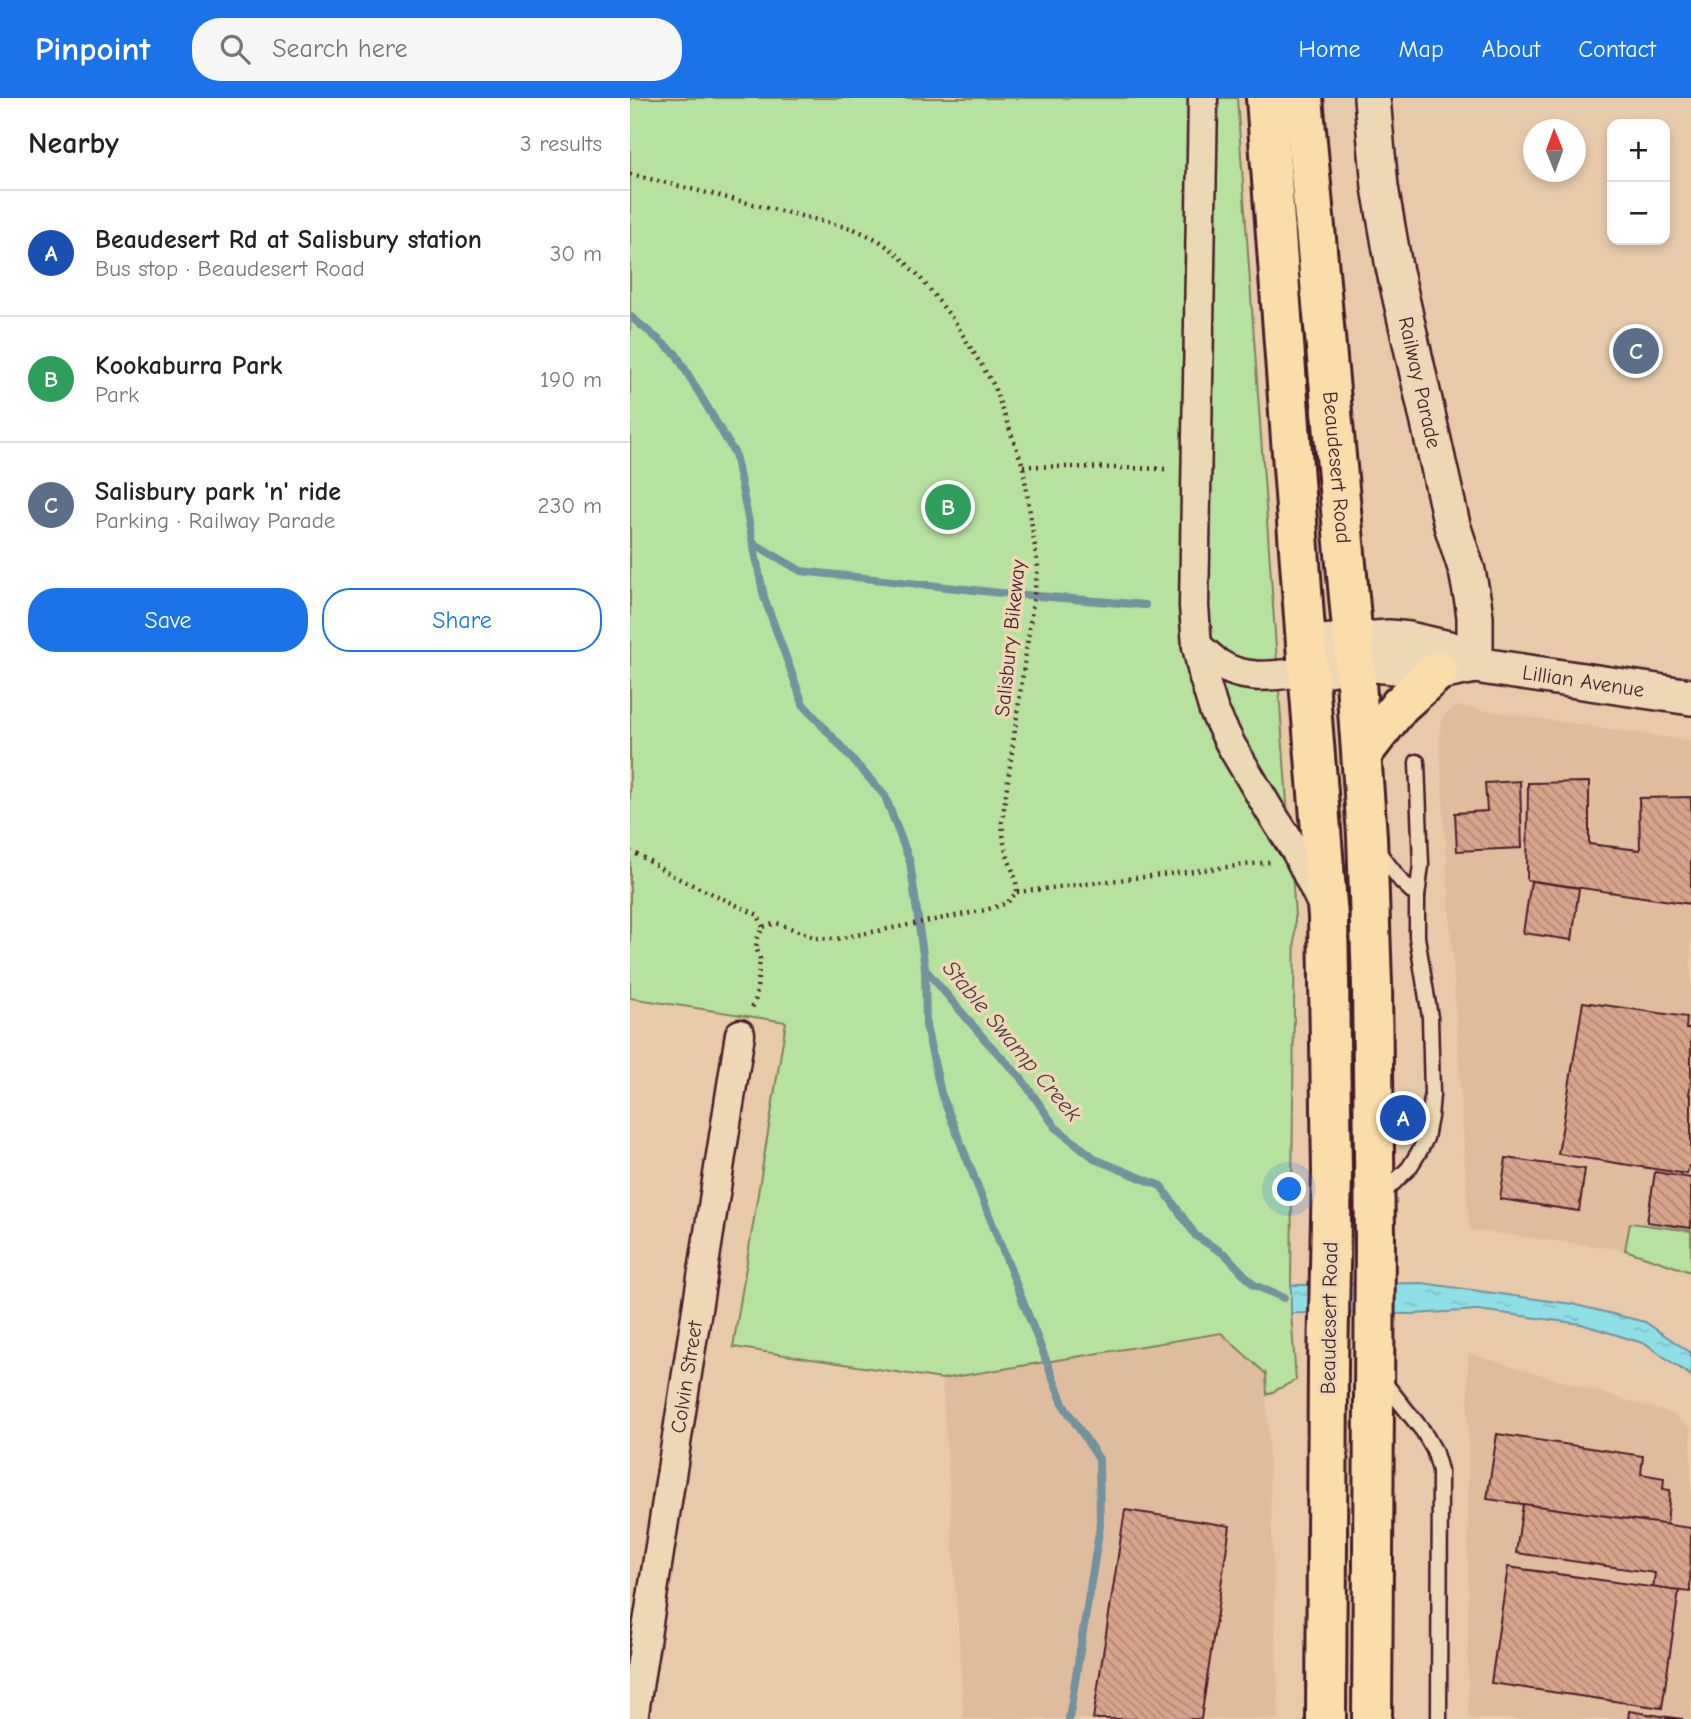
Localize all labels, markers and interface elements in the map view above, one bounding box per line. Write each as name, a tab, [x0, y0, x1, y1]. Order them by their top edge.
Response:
search box	[192, 18, 682, 81]
text: Pinpoint	[35, 30, 150, 68]
icon: search	[216, 30, 254, 68]
text: Search here	[272, 34, 408, 64]
text: Home	[1299, 35, 1360, 63]
text: Map	[1398, 35, 1444, 63]
text: About	[1482, 35, 1540, 63]
text: Contact	[1578, 35, 1656, 63]
north arrow	[1523, 119, 1586, 182]
map controls	[1607, 119, 1670, 245]
button: +	[1607, 119, 1670, 182]
text: Nearby	[28, 126, 119, 161]
text: 3 results	[520, 130, 602, 157]
button: −	[1607, 182, 1670, 245]
text: Beaudesert Rd at Salisbury station	[95, 225, 482, 255]
text: A	[45, 240, 57, 267]
text: 30 m	[550, 240, 602, 267]
text: Bus stop · Beaudesert Road	[95, 255, 365, 282]
street label: Railway Parade	[1394, 314, 1446, 451]
pin: C	[1613, 325, 1659, 377]
text: Kookaburra Park	[95, 351, 283, 381]
text: B	[44, 366, 58, 393]
text: 190 m	[540, 366, 602, 393]
text: Park	[95, 381, 139, 408]
street label: Beaudesert Road	[1318, 390, 1356, 545]
text: Salisbury park 'n' ride	[95, 477, 341, 507]
pin: B	[925, 481, 971, 533]
text: C	[44, 492, 58, 519]
text: 230 m	[538, 492, 602, 519]
text: Parking · Railway Parade	[95, 507, 335, 534]
street label: Salisbury Bikeway	[990, 558, 1030, 718]
button: Save	[28, 588, 308, 652]
button: Share	[322, 588, 602, 652]
street label: Lillian Avenue	[1521, 660, 1646, 702]
water label: Stable Swamp Creek	[937, 955, 1088, 1128]
pin: A	[1380, 1092, 1426, 1144]
your location	[1272, 1172, 1306, 1206]
street label: Beaudesert Road	[1316, 1241, 1342, 1395]
street label: Colvin Street	[666, 1318, 707, 1435]

